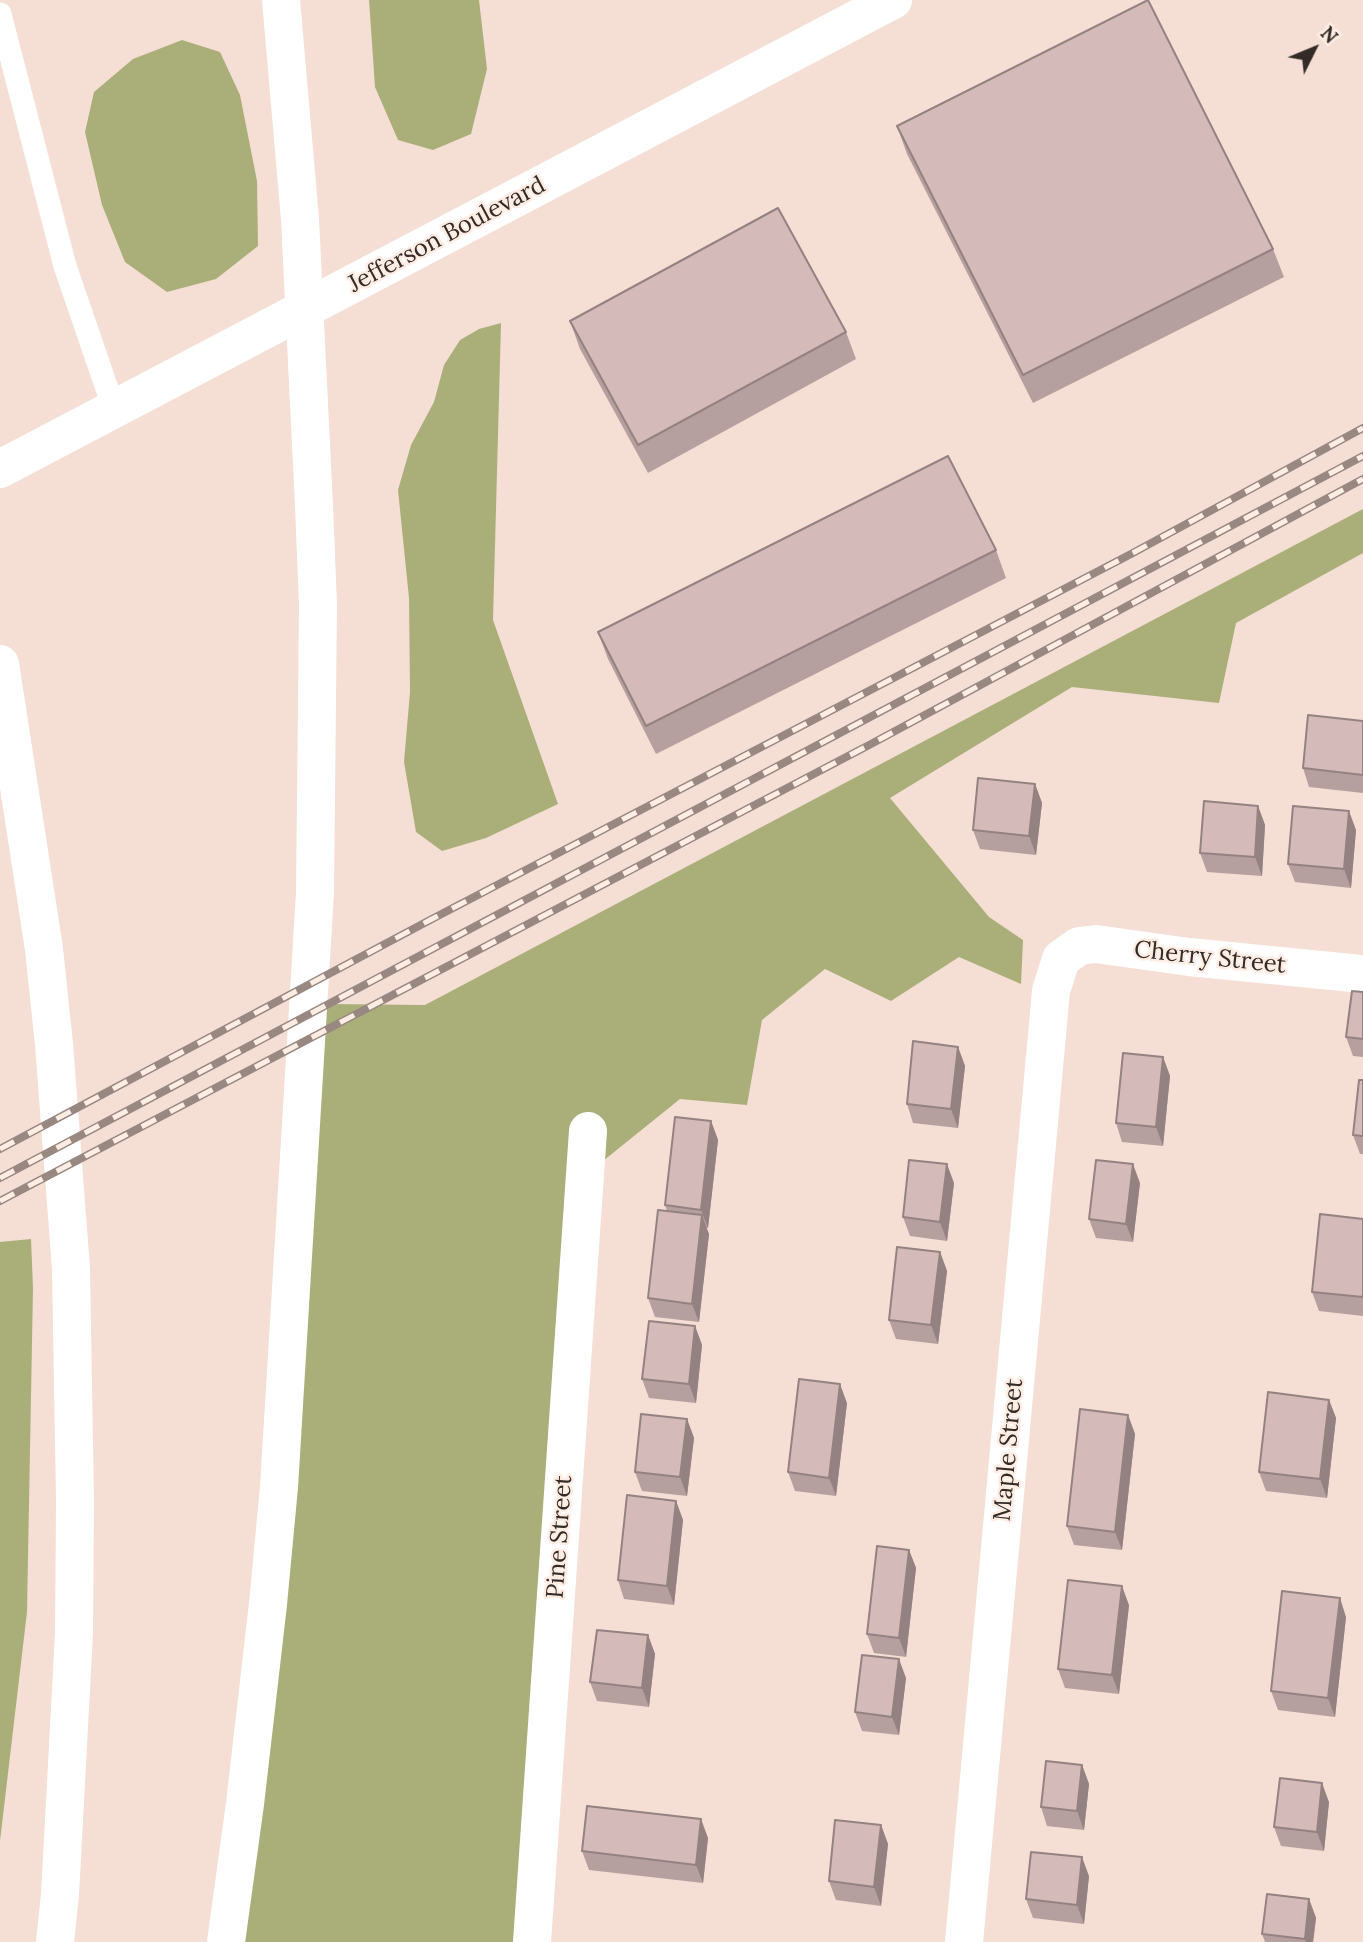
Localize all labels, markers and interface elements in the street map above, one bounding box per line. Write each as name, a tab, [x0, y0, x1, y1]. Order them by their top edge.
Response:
north arrow	[1279, 14, 1349, 84]
text: N	[1316, 21, 1343, 48]
street label: Jefferson Boulevard	[344, 171, 550, 299]
street label: Cherry Street	[1133, 936, 1287, 980]
street label: Maple Street	[988, 1378, 1030, 1522]
street label: Pine Street	[541, 1475, 579, 1599]

